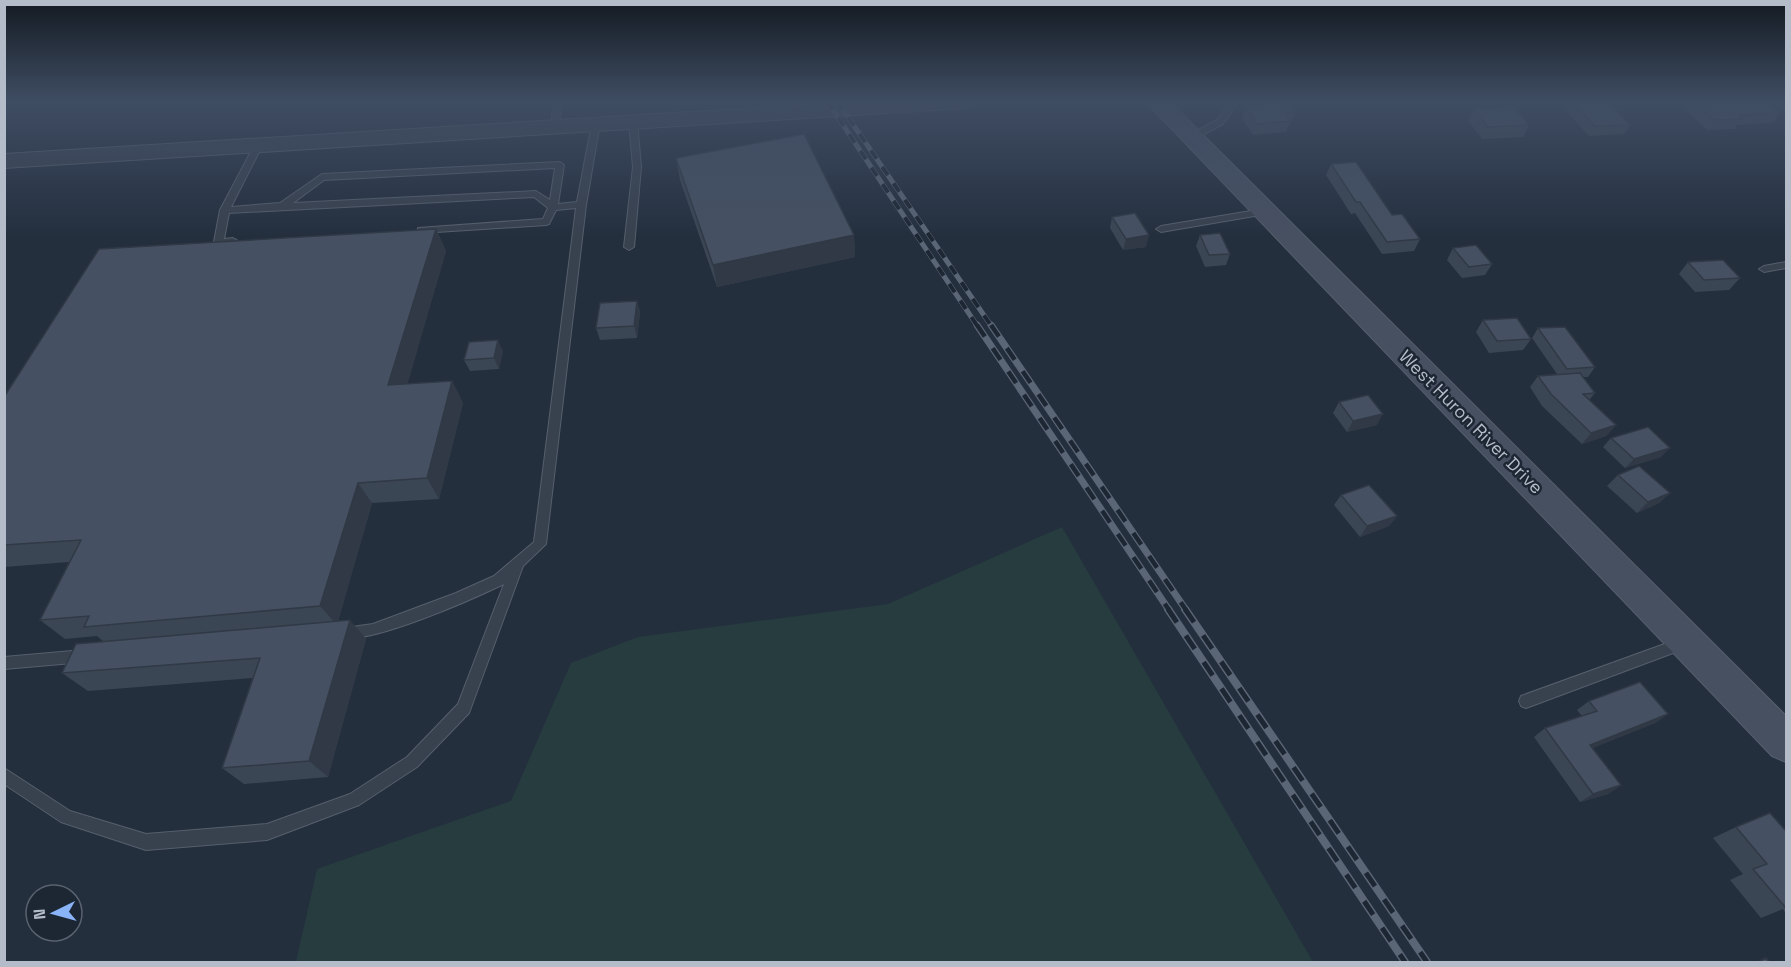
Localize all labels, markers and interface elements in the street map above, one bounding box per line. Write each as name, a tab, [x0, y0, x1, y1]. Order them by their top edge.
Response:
street label: West Huron River Drive	[1394, 345, 1548, 499]
north arrow	[24, 883, 84, 943]
text: N	[29, 908, 50, 921]

